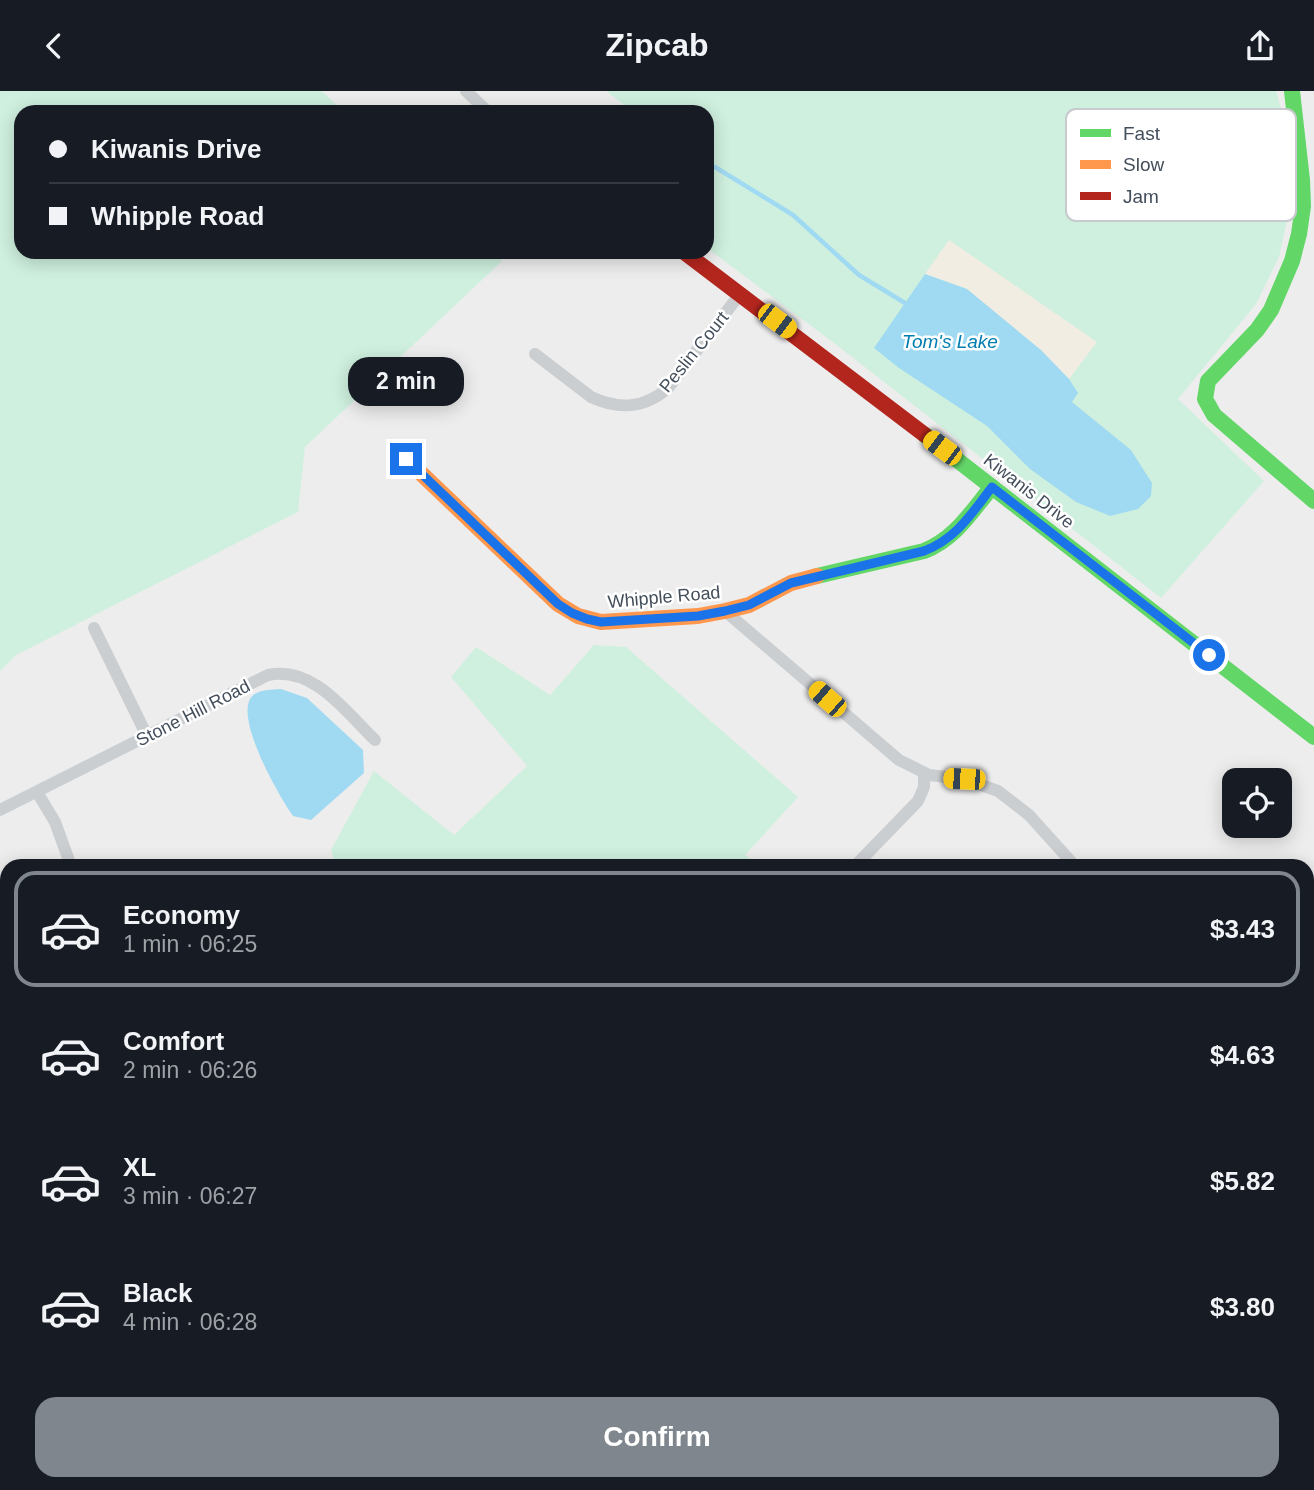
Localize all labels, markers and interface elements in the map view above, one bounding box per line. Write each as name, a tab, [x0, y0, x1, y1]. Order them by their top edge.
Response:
icon: back	[35, 27, 73, 65]
text: Zipcab	[605, 27, 709, 63]
icon: share	[1241, 27, 1279, 65]
legend	[1066, 109, 1296, 221]
text: Fast	[1123, 123, 1161, 144]
text: Kiwanis Drive	[91, 134, 262, 164]
text: Slow	[1123, 154, 1164, 175]
text: Jam	[1123, 186, 1159, 207]
text: Whipple Road	[91, 201, 264, 231]
car	[754, 300, 801, 342]
street label: Peslin Court	[655, 308, 733, 396]
water label: Tom's Lake	[902, 331, 998, 352]
callout: 2 min	[348, 357, 464, 407]
text: 2 min	[376, 368, 436, 394]
car	[919, 427, 966, 469]
route end	[390, 443, 422, 475]
street label: Kiwanis Drive	[980, 450, 1078, 532]
street label: Whipple Road	[607, 582, 721, 612]
route start	[1193, 639, 1225, 671]
street label: Stone Hill Road	[133, 676, 253, 750]
car	[805, 677, 850, 721]
car	[943, 768, 986, 790]
map controls	[1222, 768, 1292, 838]
button: locate	[1222, 768, 1292, 838]
icon: car	[39, 898, 102, 961]
text: Economy	[123, 900, 240, 930]
text: $3.43	[1210, 914, 1275, 944]
text: 1 min · 06:25	[123, 931, 257, 957]
icon: car	[39, 1024, 102, 1087]
text: Comfort	[123, 1026, 224, 1056]
text: $4.63	[1210, 1040, 1275, 1070]
text: 2 min · 06:26	[123, 1057, 257, 1083]
icon: car	[39, 1150, 102, 1213]
text: XL	[123, 1152, 156, 1182]
text: $5.82	[1210, 1166, 1275, 1196]
text: 3 min · 06:27	[123, 1183, 257, 1209]
icon: car	[39, 1276, 102, 1339]
text: Black	[123, 1278, 192, 1308]
text: $3.80	[1210, 1292, 1275, 1322]
text: 4 min · 06:28	[123, 1309, 257, 1335]
button: Confirm	[35, 1397, 1279, 1477]

